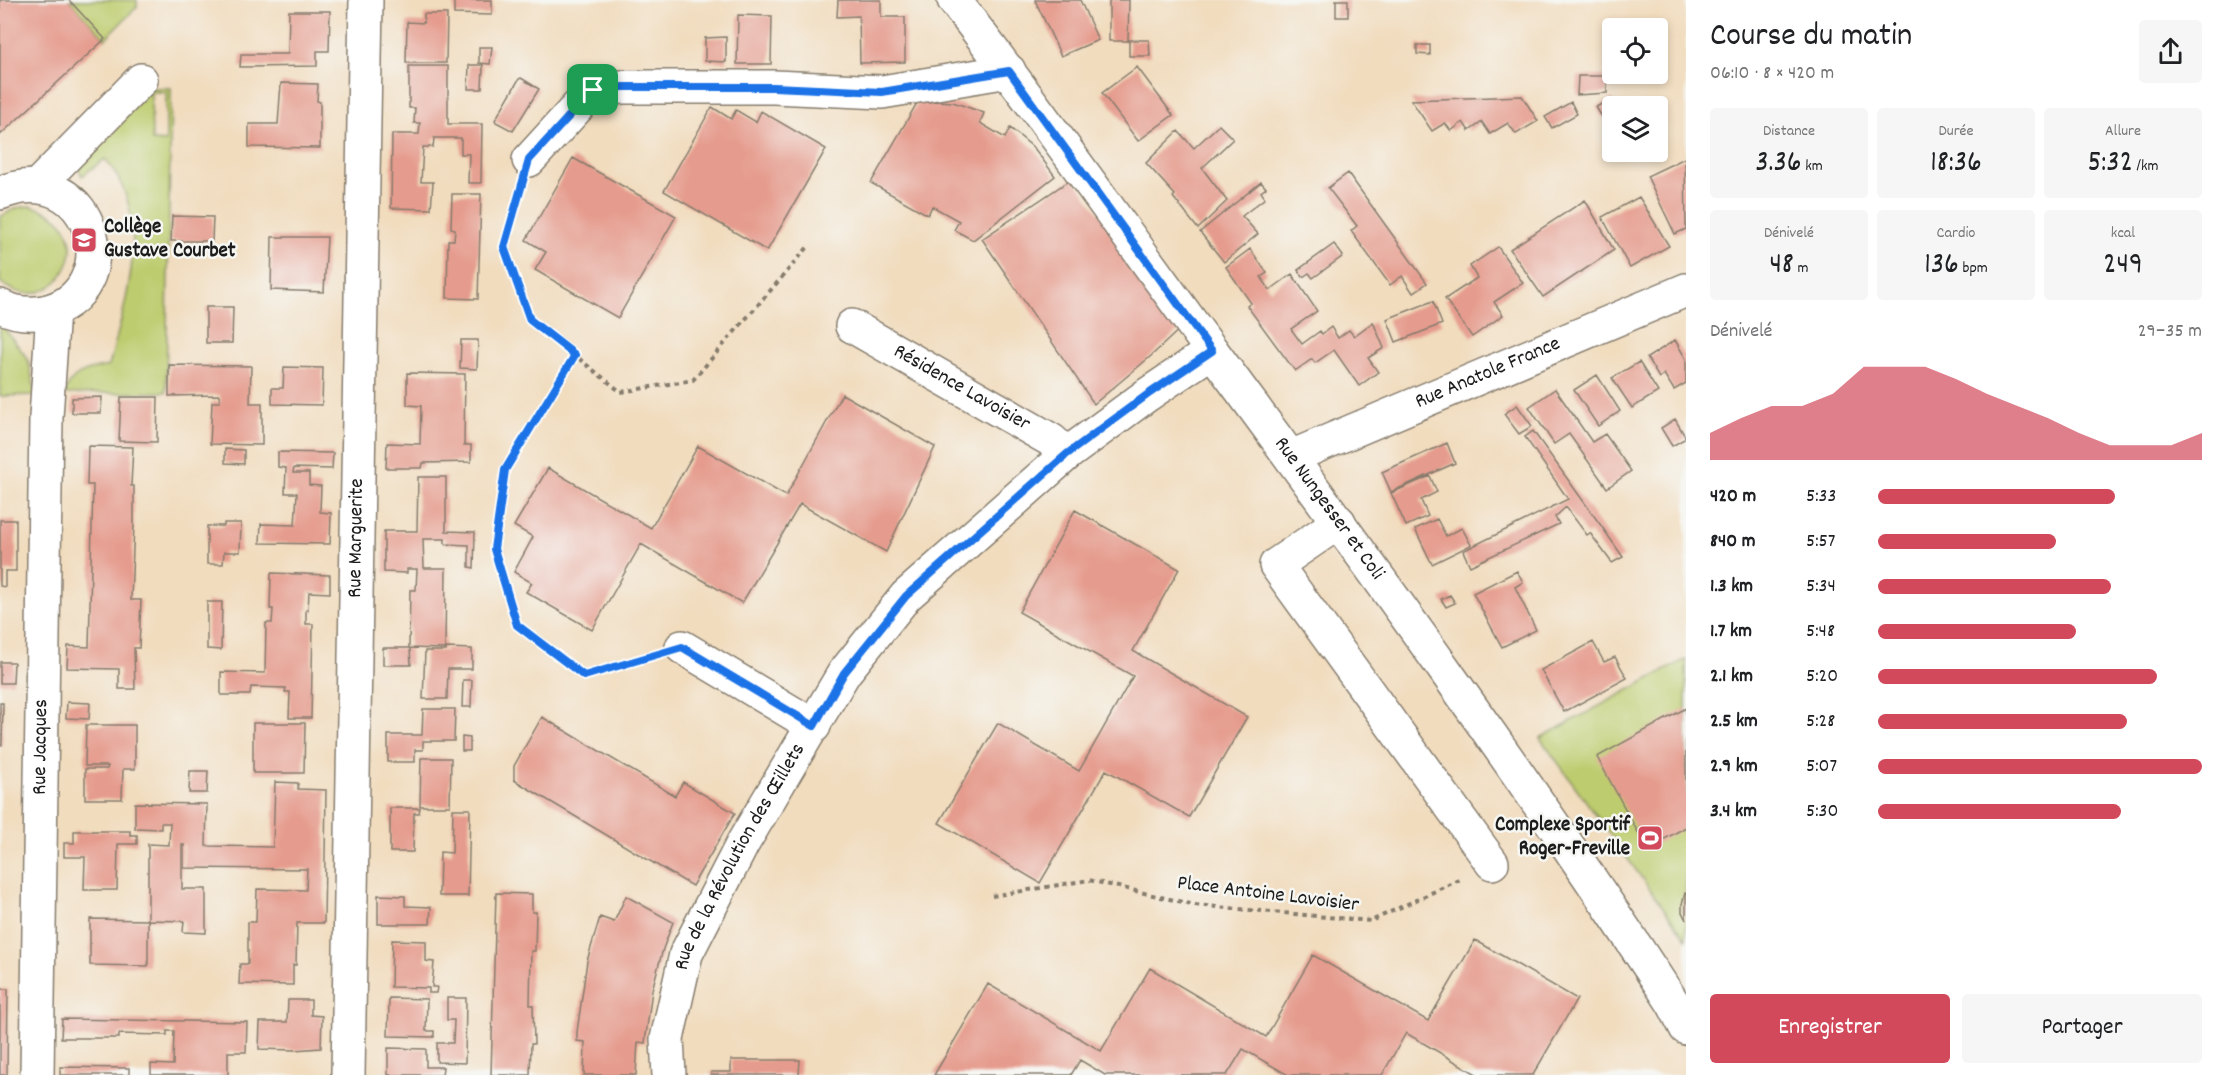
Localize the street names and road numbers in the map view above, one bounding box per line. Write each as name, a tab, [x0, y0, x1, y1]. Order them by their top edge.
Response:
street label: Rue Anatole France	[1411, 330, 1565, 418]
street label: Résidence Lavoisier	[887, 337, 1036, 440]
street label: Rue Nungesser et Coli	[1266, 431, 1391, 587]
street label: Rue Marguerite	[341, 478, 373, 598]
street label: Rue Jacques	[26, 699, 57, 795]
street label: Rue de la Révolution des Œillets	[668, 738, 814, 973]
street label: Place Antoine Lavoisier	[1175, 869, 1361, 921]

